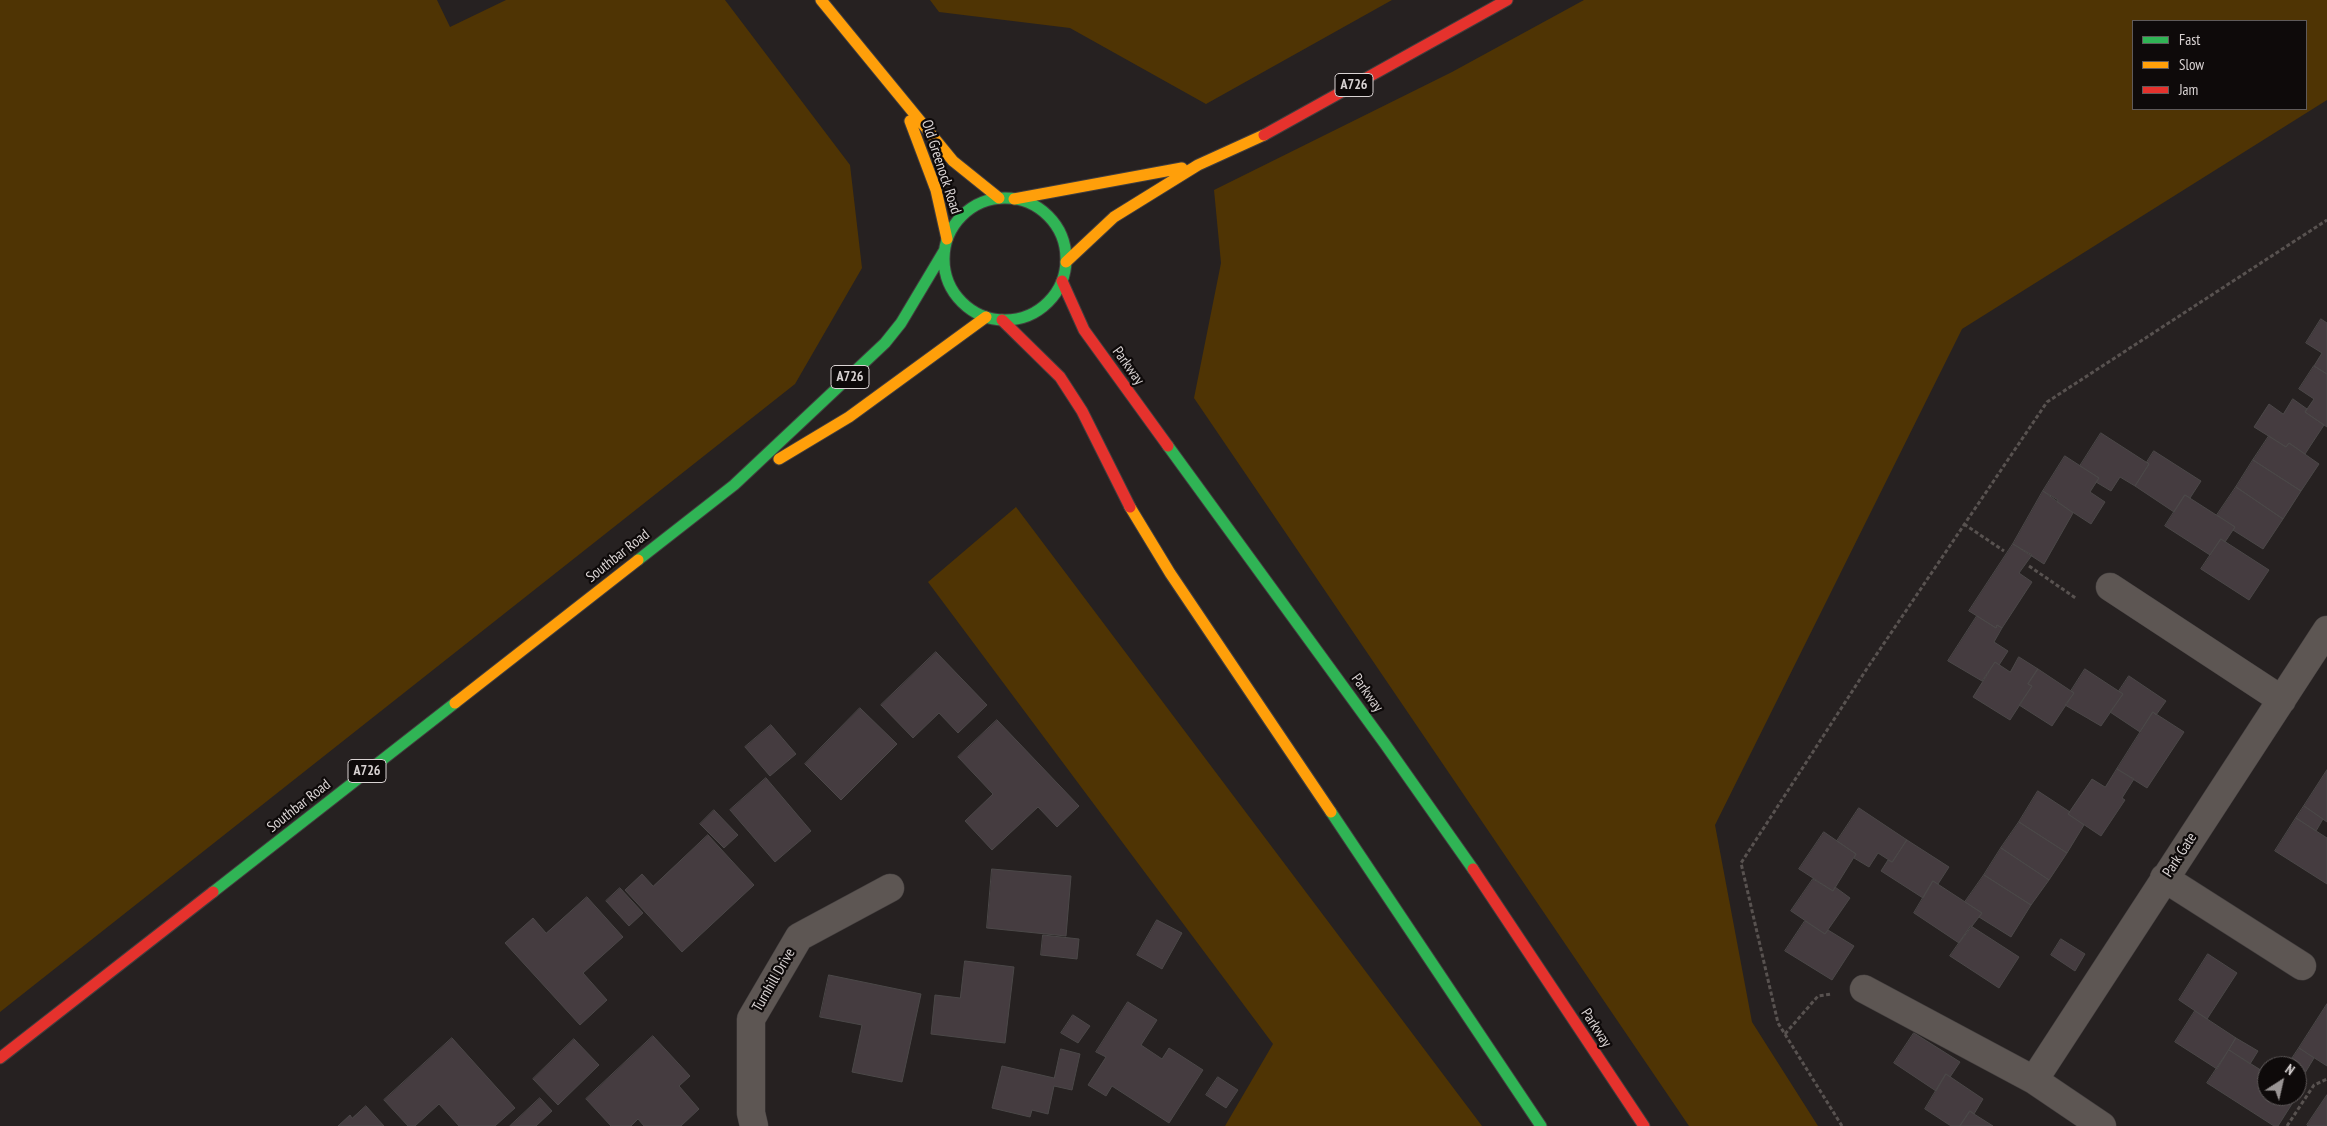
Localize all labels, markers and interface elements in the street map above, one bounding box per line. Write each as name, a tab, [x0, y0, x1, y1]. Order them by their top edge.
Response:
legend	[2132, 20, 2307, 110]
text: Fast	[2179, 30, 2200, 49]
text: Slow	[2179, 55, 2204, 74]
road number: A726	[1335, 74, 1373, 96]
text: Jam	[2179, 80, 2198, 99]
street label: Old Greenock Road	[917, 118, 965, 216]
street label: Parkway	[1108, 343, 1148, 389]
road number: A726	[831, 366, 869, 388]
street label: Southbar Road	[583, 526, 653, 586]
street label: Parkway	[1347, 670, 1387, 716]
road number: A726	[348, 759, 386, 782]
street label: Southbar Road	[264, 776, 334, 836]
street label: Park Gate	[2159, 830, 2201, 880]
street label: Turnhill Drive	[749, 945, 799, 1015]
street label: Parkway	[1577, 1005, 1615, 1051]
north arrow	[2257, 1056, 2307, 1106]
text: N	[2282, 1060, 2298, 1079]

